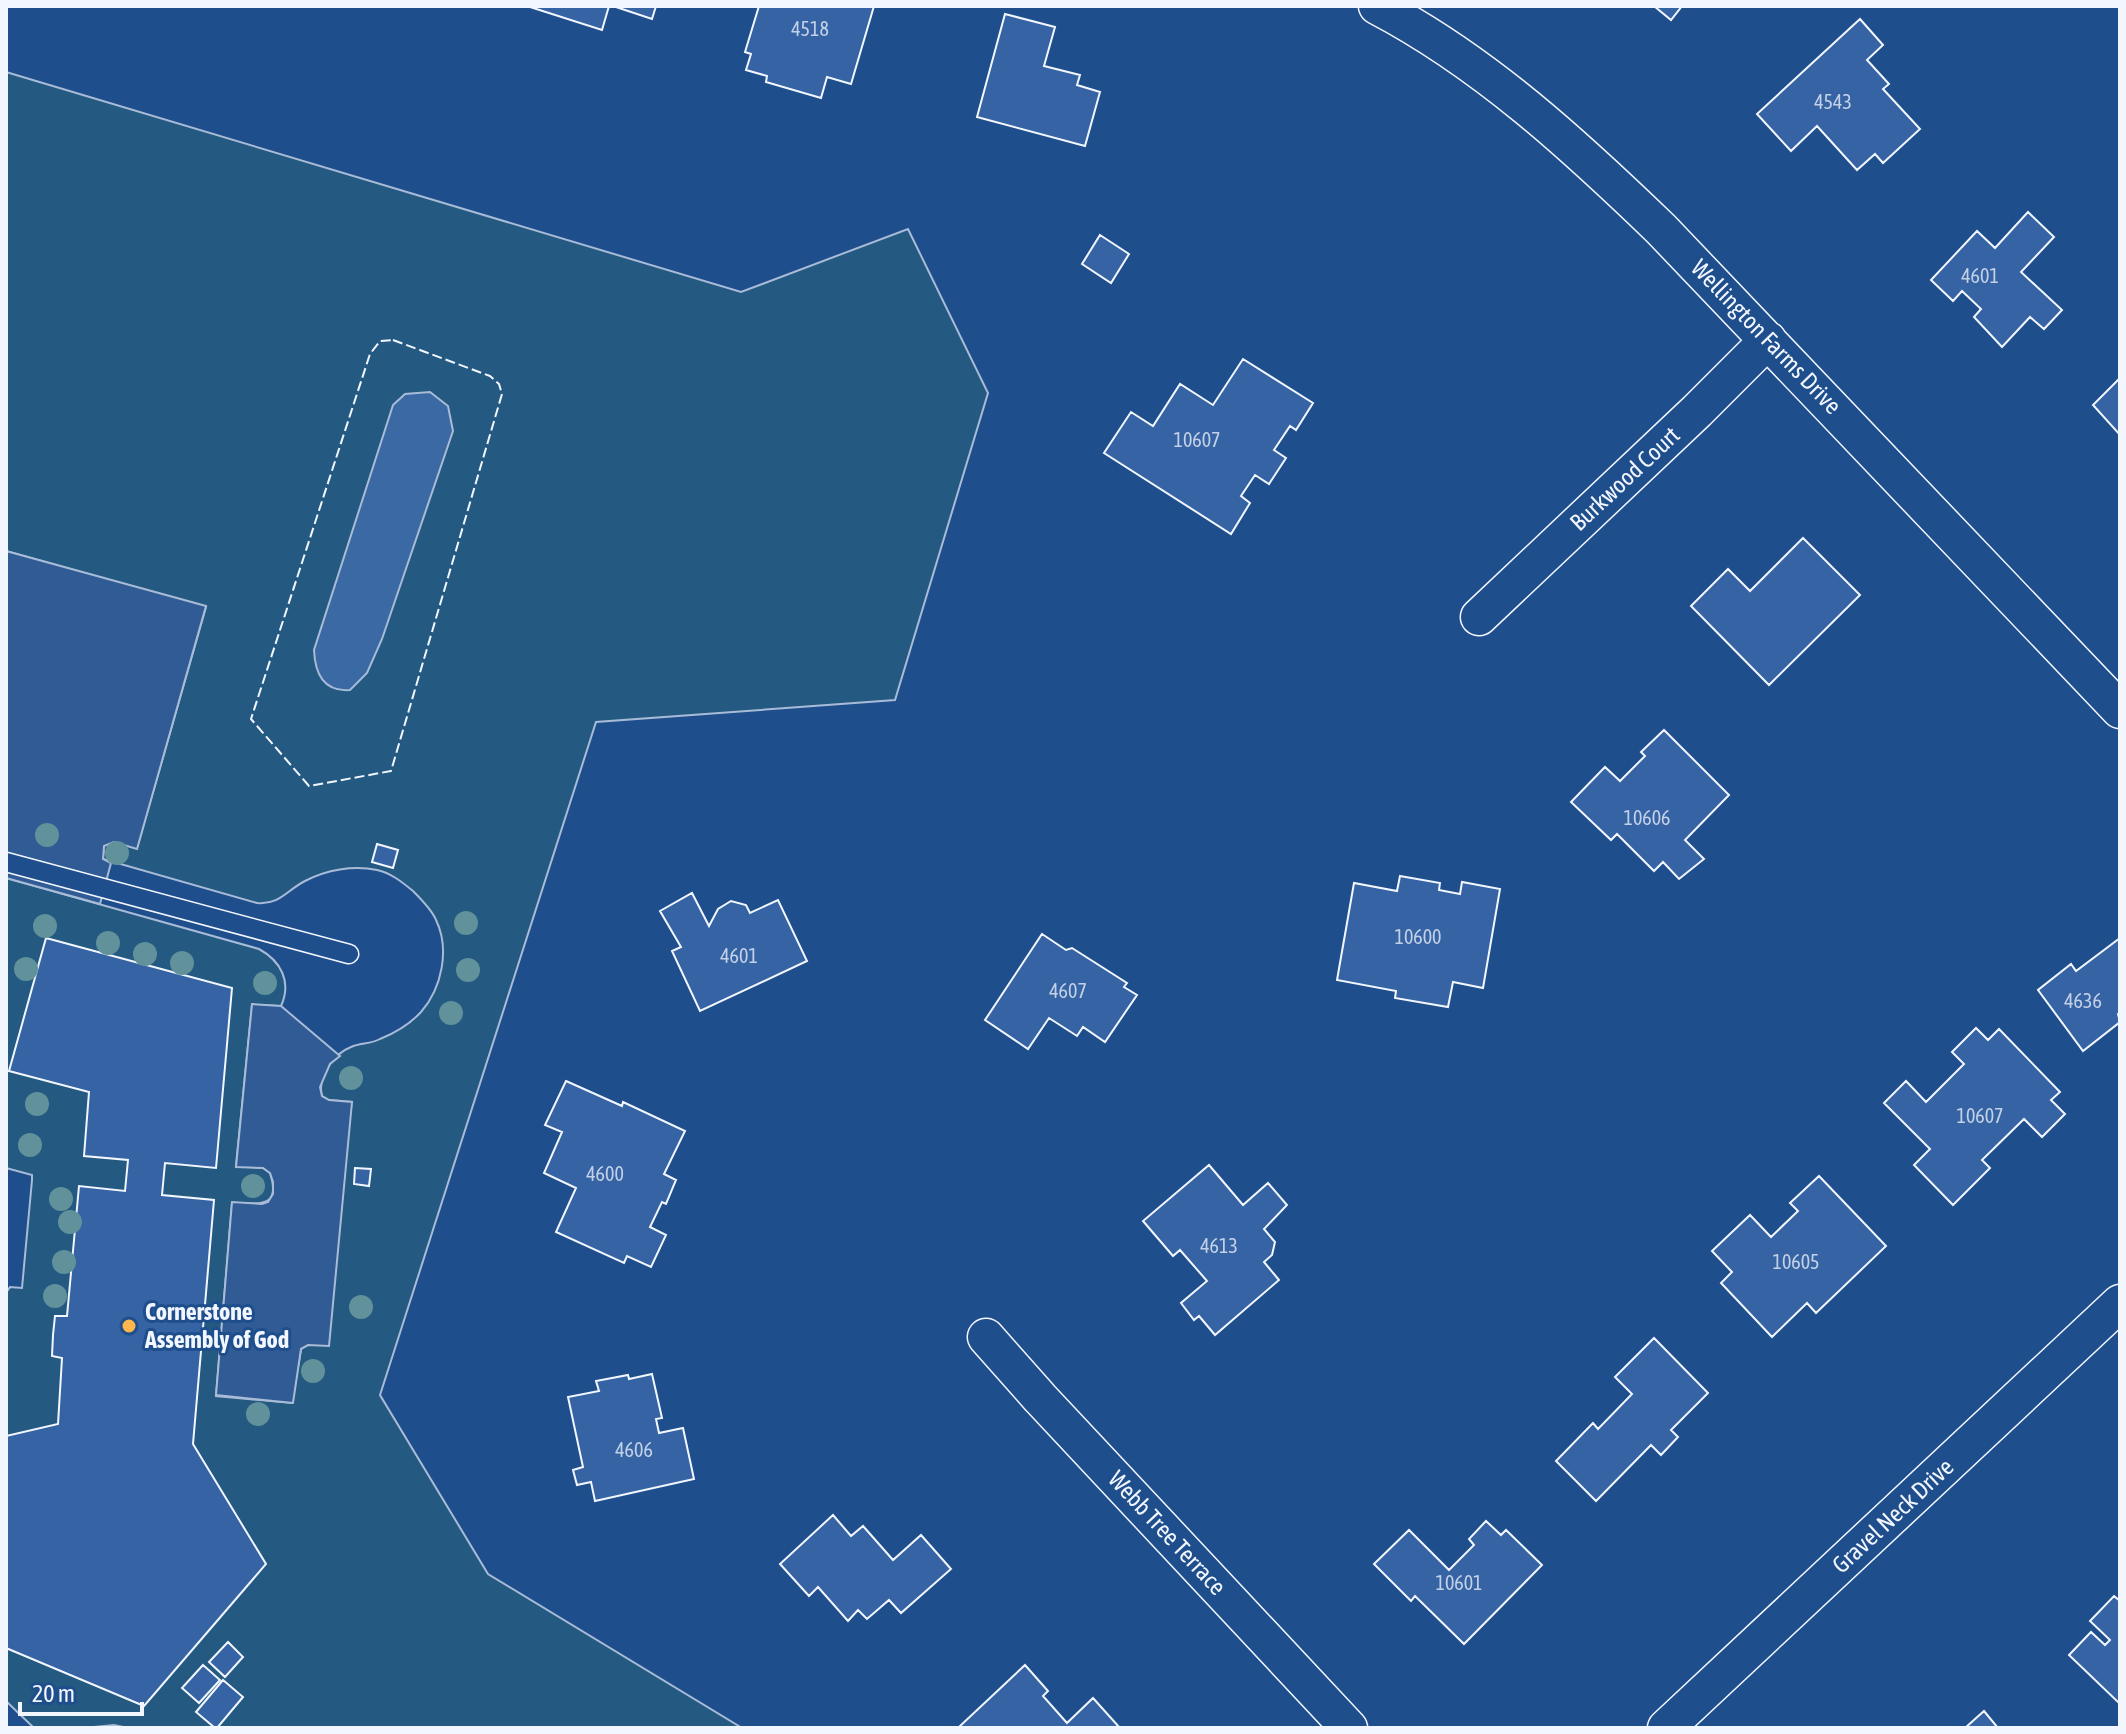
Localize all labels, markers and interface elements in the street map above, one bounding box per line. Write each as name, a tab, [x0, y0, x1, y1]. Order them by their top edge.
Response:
house number: 4518	[791, 17, 829, 40]
house number: 4543	[1814, 90, 1852, 113]
street label: Wellington Farms Drive	[1686, 254, 1847, 419]
house number: 4601	[1961, 264, 1999, 287]
street label: Burkwood Court	[1564, 421, 1685, 536]
house number: 10607	[1174, 428, 1221, 451]
house number: 10606	[1624, 806, 1671, 829]
house number: 10600	[1395, 925, 1442, 948]
house number: 4601	[720, 944, 758, 967]
house number: 4607	[1049, 979, 1087, 1002]
house number: 4636	[2064, 989, 2102, 1012]
house number: 10607	[1957, 1104, 2004, 1127]
house number: 4600	[586, 1162, 624, 1185]
house number: 4613	[1200, 1234, 1238, 1257]
house number: 10605	[1773, 1250, 1820, 1273]
place label: Cornerstone Assembly of God	[144, 1298, 289, 1353]
marker: Cornerstone Assembly of God	[120, 1317, 138, 1335]
house number: 4606	[615, 1438, 653, 1461]
street label: Gravel Neck Drive	[1827, 1453, 1959, 1578]
street label: Webb Tree Terrace	[1103, 1465, 1232, 1600]
house number: 10601	[1436, 1571, 1483, 1594]
scale bar	[20, 1666, 142, 1716]
text: 20 m	[32, 1680, 75, 1707]

